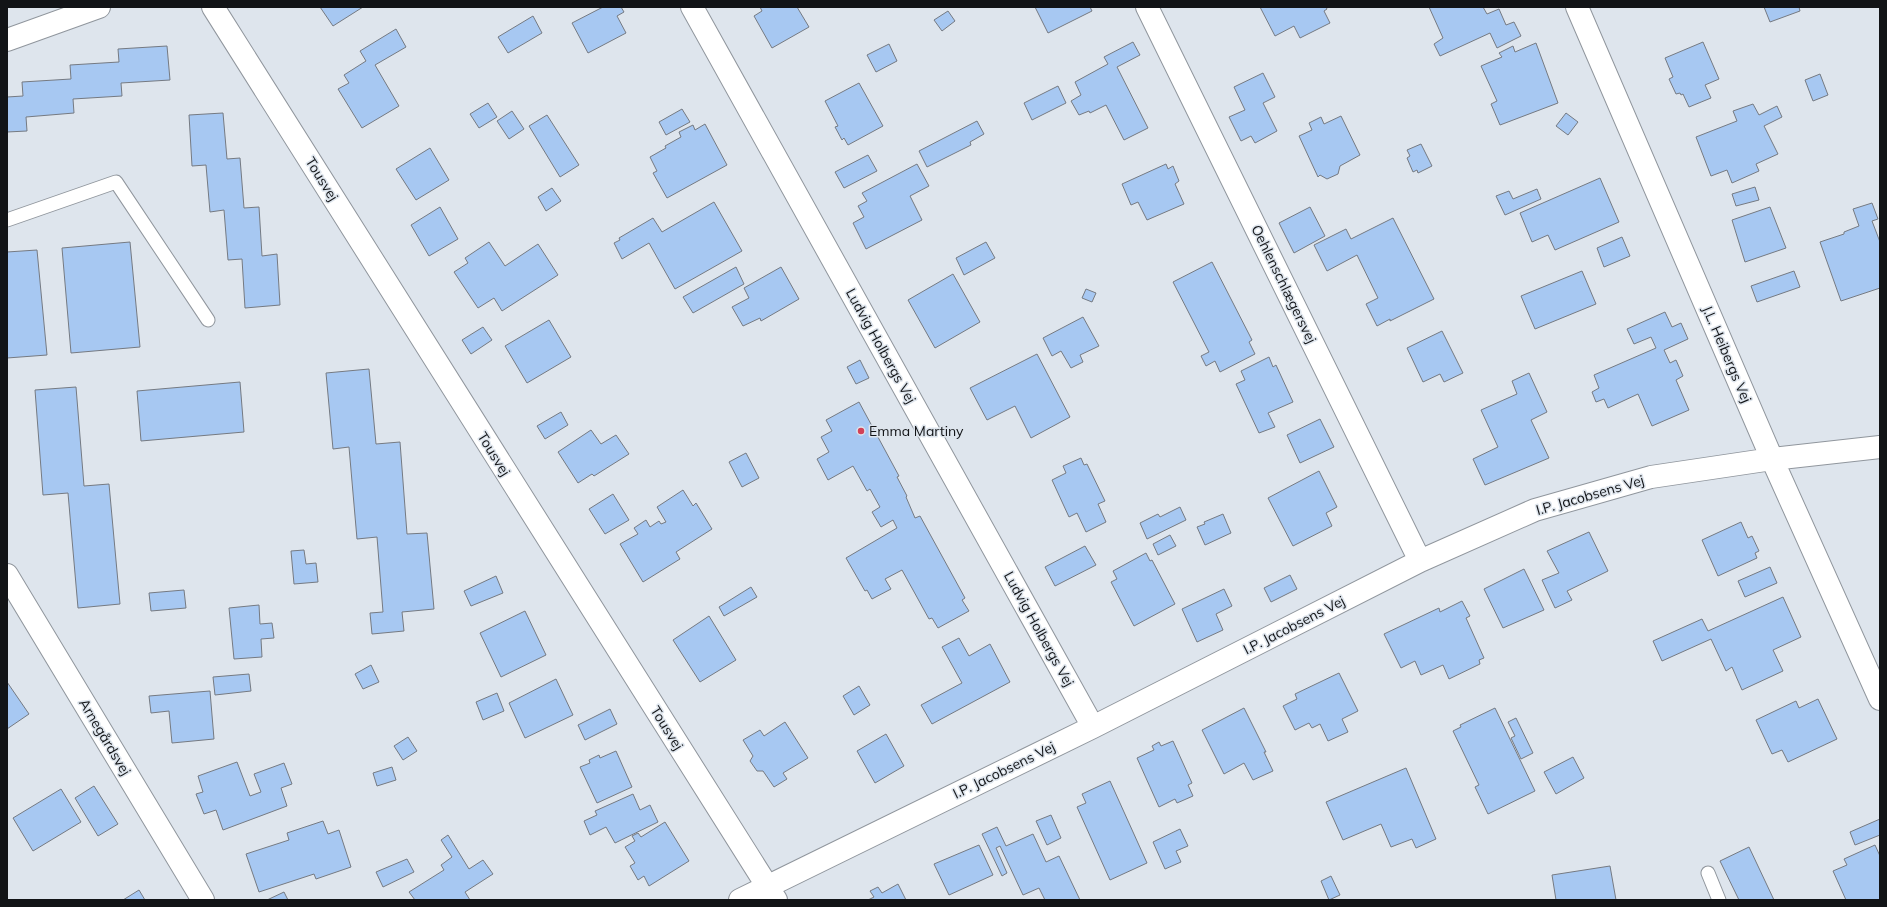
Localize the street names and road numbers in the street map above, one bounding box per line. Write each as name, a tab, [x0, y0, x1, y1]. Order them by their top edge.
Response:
street label: Tousvej	[302, 154, 342, 204]
street label: Oehlenschlægersvej	[1247, 222, 1321, 346]
street label: Ludvig Holbergs Vej	[842, 285, 920, 407]
street label: J.L. Heibergs Vej	[1698, 303, 1756, 405]
street label: Tousvej	[474, 429, 514, 479]
street label: I.P. Jacobsens Vej	[1534, 471, 1646, 519]
street label: Ludvig Holbergs Vej	[1000, 568, 1078, 690]
street label: I.P. Jacobsens Vej	[1240, 592, 1348, 658]
street label: Arnegårdsvej	[75, 695, 135, 779]
street label: Tousvej	[647, 703, 687, 753]
street label: I.P. Jacobsens Vej	[950, 737, 1058, 803]

